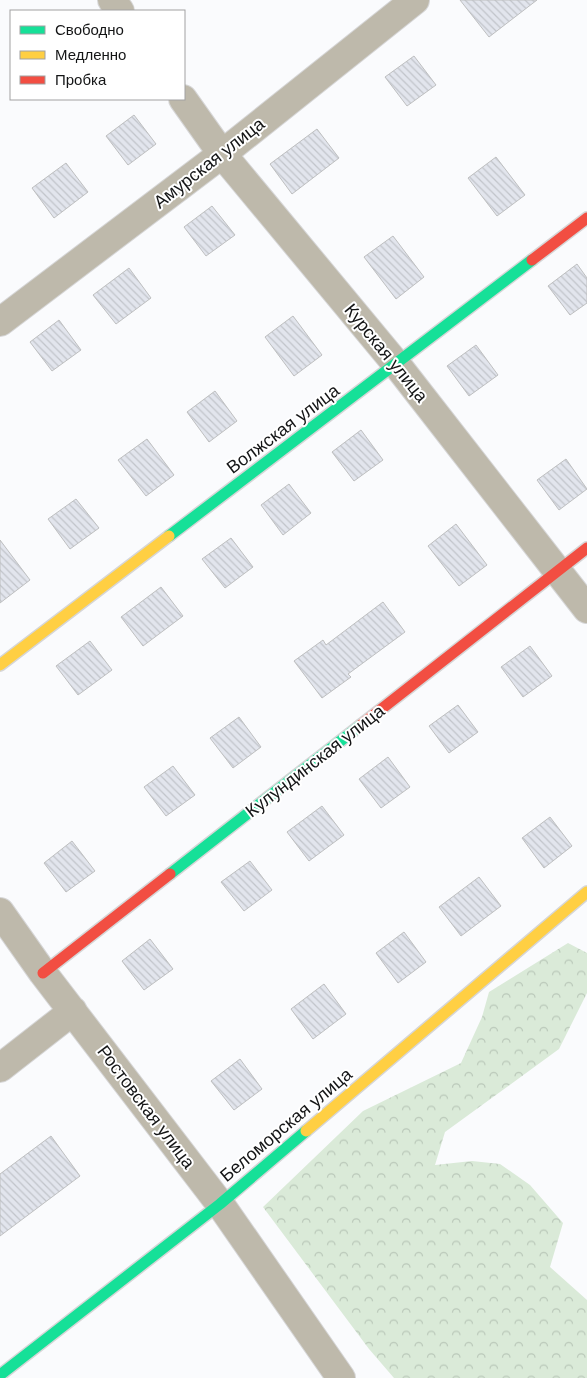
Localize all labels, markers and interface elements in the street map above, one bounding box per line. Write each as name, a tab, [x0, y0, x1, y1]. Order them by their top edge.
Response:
legend	[10, 10, 185, 100]
text: Свободно	[55, 20, 124, 40]
text: Медленно	[55, 45, 126, 65]
text: Пробка	[55, 70, 107, 90]
street label: Амурская улица	[149, 111, 270, 214]
street label: Курская улица	[339, 299, 434, 408]
street label: Волжская улица	[222, 378, 345, 479]
street label: Кулундинская улица	[240, 699, 390, 823]
street label: Ростовская улица	[92, 1040, 201, 1174]
street label: Беломорская улица	[215, 1062, 358, 1187]

